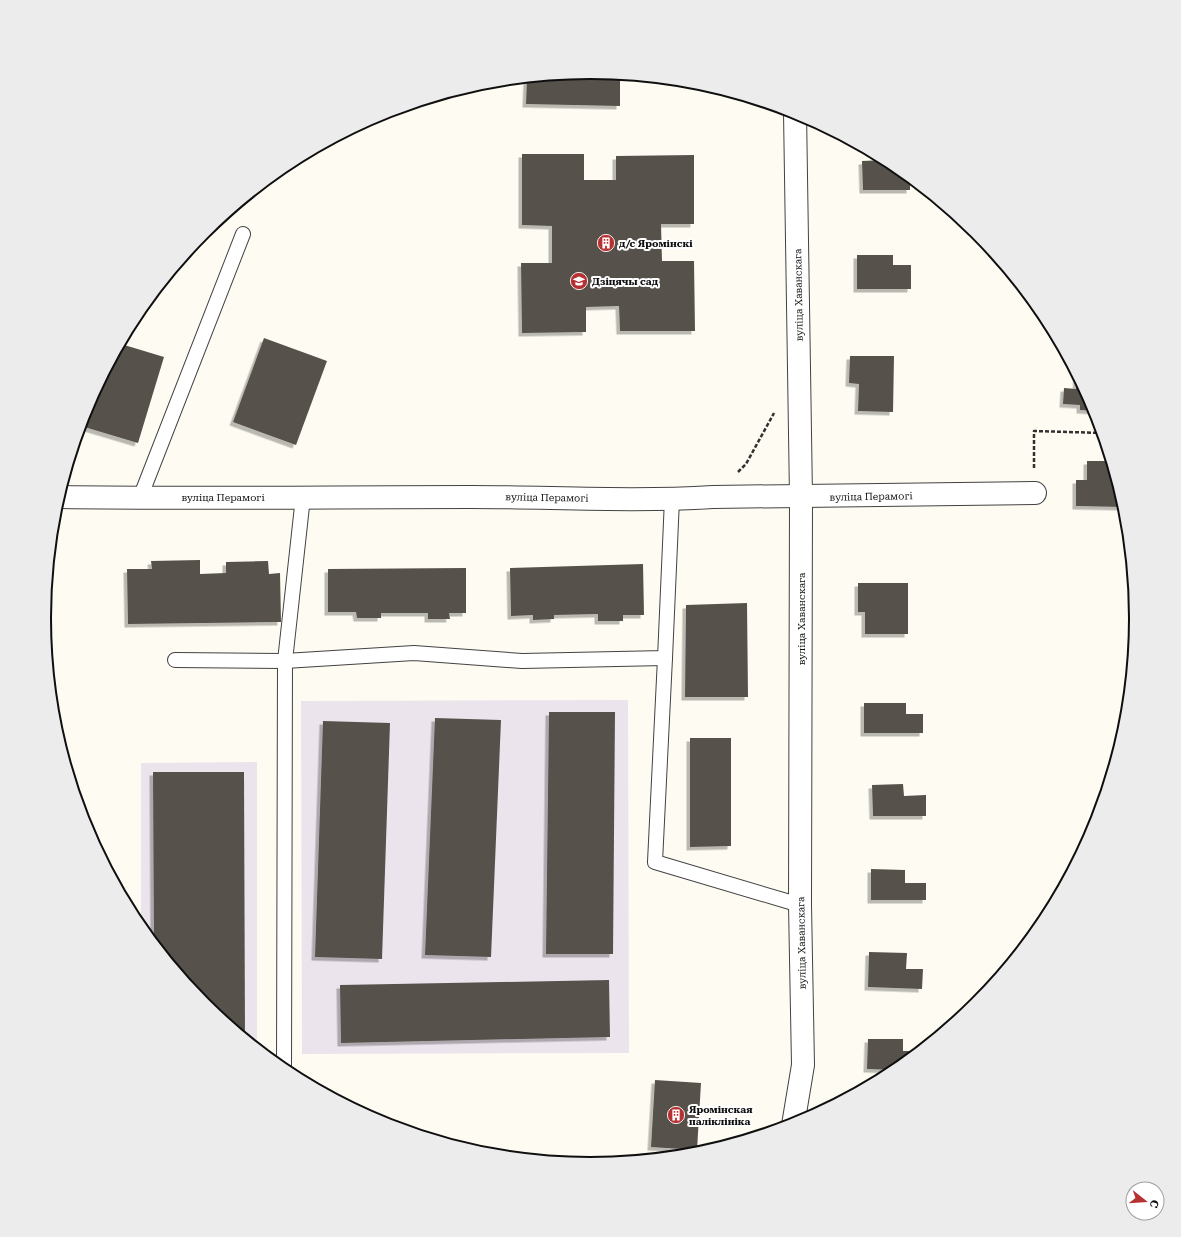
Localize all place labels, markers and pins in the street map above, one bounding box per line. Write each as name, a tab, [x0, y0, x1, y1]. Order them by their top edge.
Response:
building icon: д/с Яромінскі	[596, 233, 616, 253]
place label: д/с Яромінскі	[619, 238, 693, 249]
school or university icon: Дзіцячы сад	[569, 271, 589, 291]
place label: Дзіцячы сад	[592, 276, 659, 287]
place label: Яромінская паліклініка	[689, 1104, 753, 1127]
building icon: Яромінская паліклініка	[666, 1105, 686, 1125]

